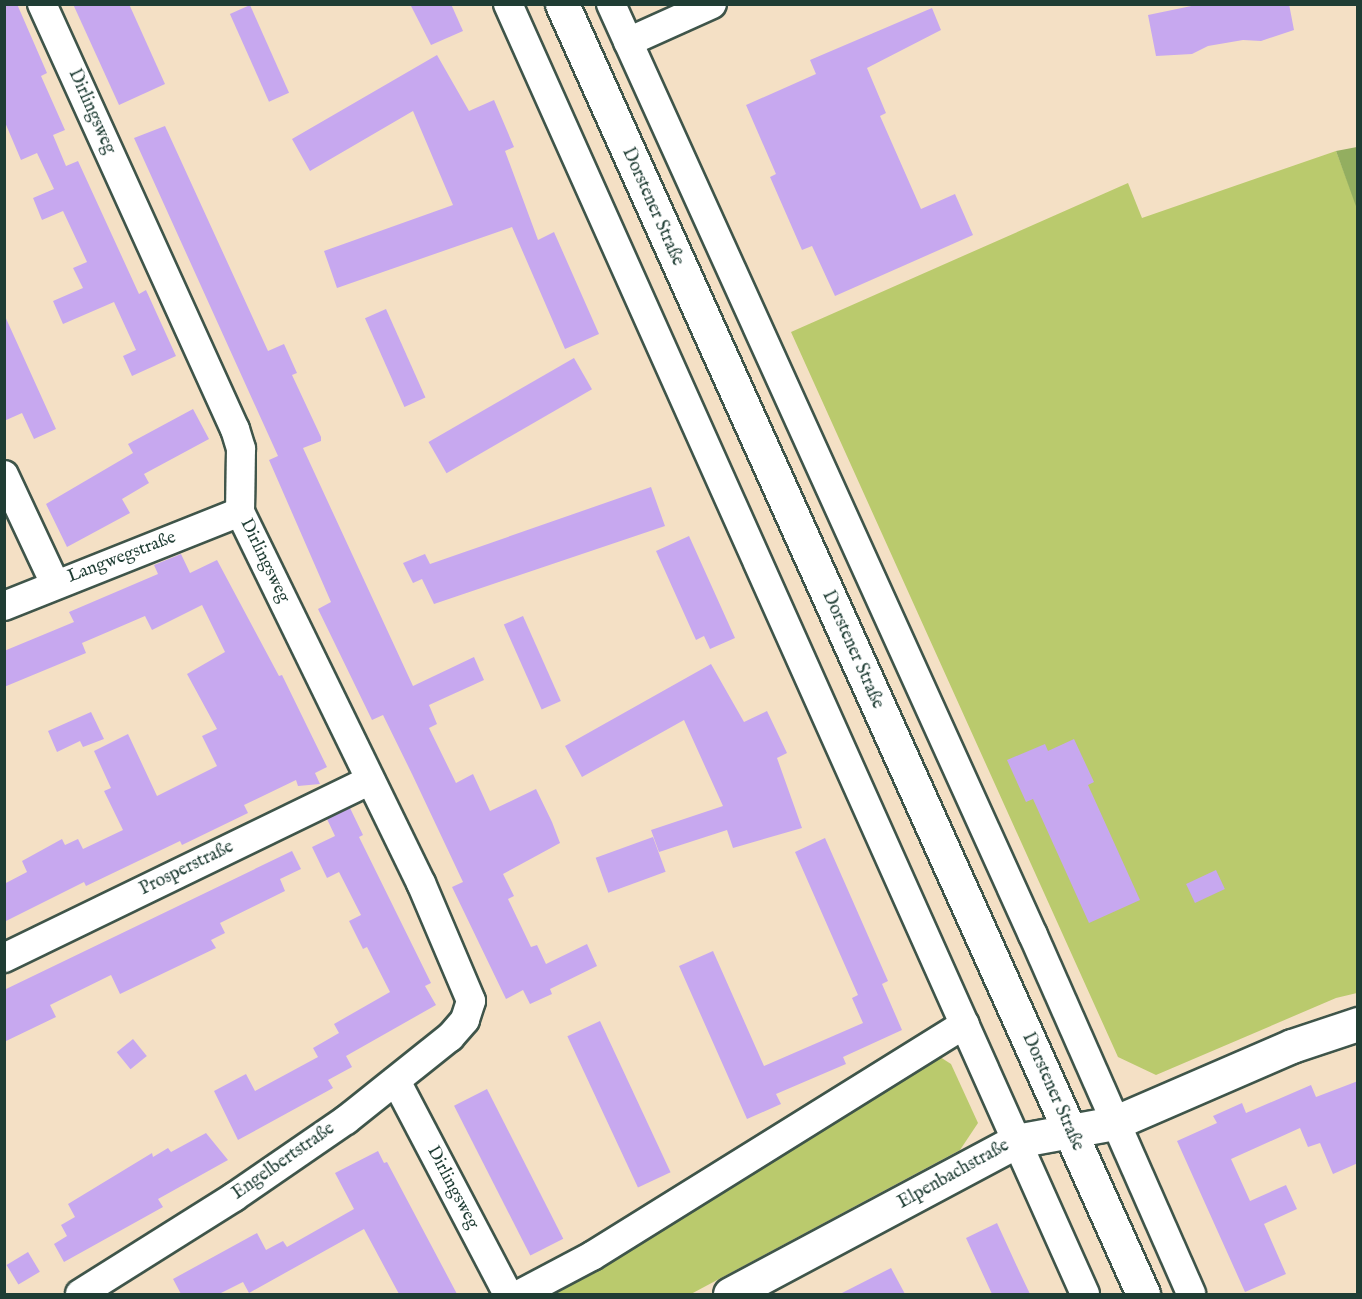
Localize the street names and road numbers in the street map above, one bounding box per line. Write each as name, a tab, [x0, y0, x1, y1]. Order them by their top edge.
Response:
street label: Dirlingsweg	[63, 66, 119, 158]
street label: Dorstener Straße	[616, 145, 688, 269]
street label: Dirlingsweg	[234, 515, 294, 607]
street label: Langwegstraße	[65, 527, 179, 589]
street label: Dorstener Straße	[816, 588, 888, 712]
street label: Prosperstraße	[136, 837, 238, 901]
street label: Dorstener Straße	[1016, 1030, 1088, 1154]
street label: Engelbertstraße	[229, 1119, 339, 1205]
street label: Elpenbachstraße	[894, 1135, 1014, 1215]
street label: Dirlingsweg	[421, 1143, 483, 1233]

